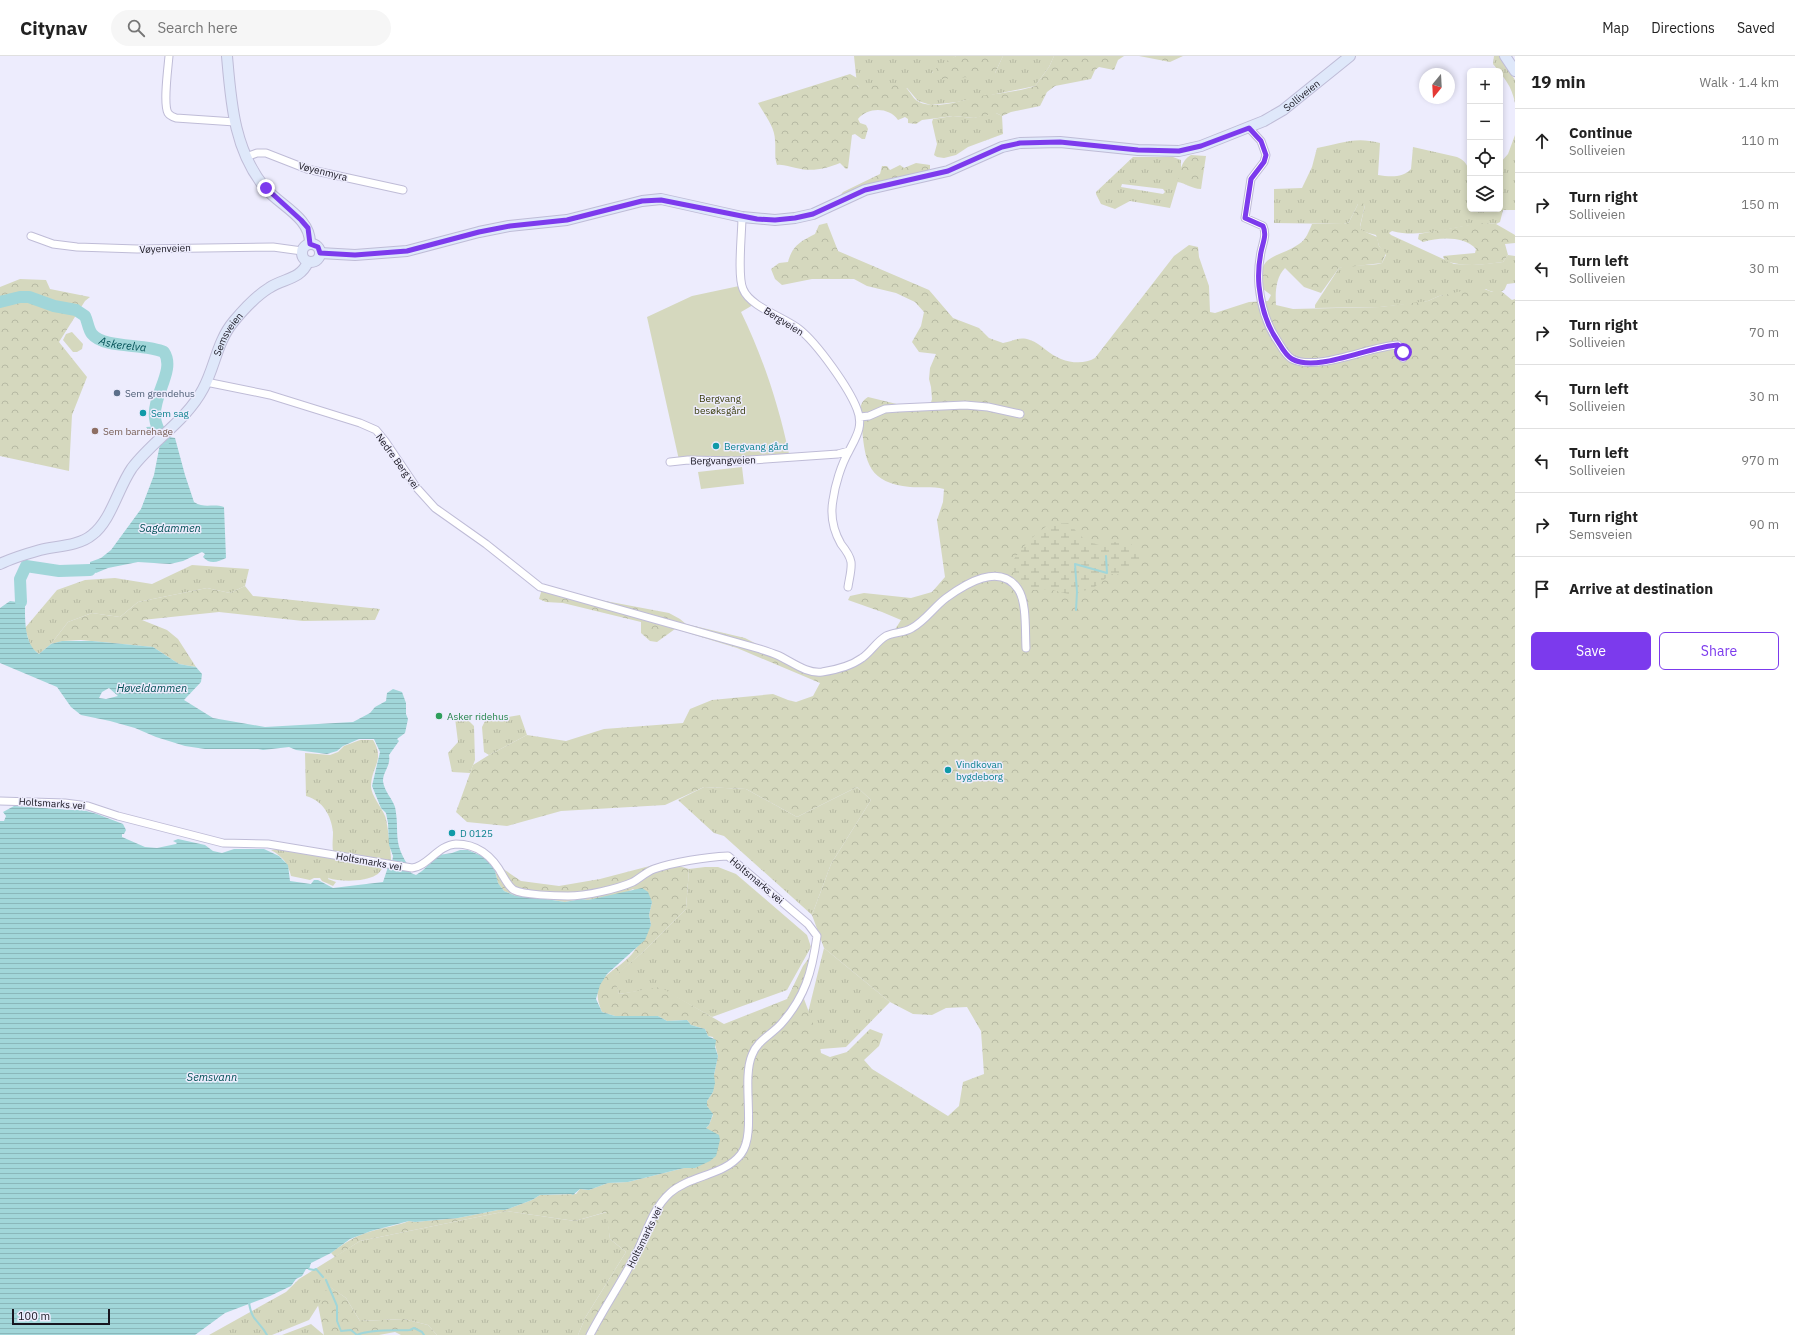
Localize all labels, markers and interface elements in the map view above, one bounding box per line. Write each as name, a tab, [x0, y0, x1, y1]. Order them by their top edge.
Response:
search box	[111, 10, 391, 46]
text: Citynav	[20, 16, 87, 40]
icon: search	[125, 17, 147, 39]
text: Search here	[157, 18, 238, 37]
text: Map	[1602, 19, 1629, 37]
text: Directions	[1651, 19, 1715, 37]
text: Saved	[1737, 19, 1775, 37]
north arrow	[1419, 68, 1455, 104]
map controls	[1467, 68, 1503, 212]
button: +	[1467, 68, 1503, 104]
text: 19 min	[1531, 71, 1586, 93]
text: Walk · 1.4 km	[1699, 74, 1779, 91]
street label: Solliveien	[1281, 77, 1323, 114]
button: −	[1467, 104, 1503, 140]
text: Continue	[1569, 123, 1633, 142]
icon: ahead	[1531, 130, 1553, 152]
text: 110 m	[1741, 132, 1779, 149]
button: locate	[1467, 140, 1503, 176]
text: Solliveien	[1569, 142, 1625, 159]
street label: Vøyenmyra	[297, 159, 349, 184]
button: layers	[1467, 176, 1503, 212]
route end	[257, 179, 275, 197]
text: Turn right	[1569, 187, 1638, 206]
icon: right	[1531, 194, 1553, 216]
text: 150 m	[1741, 196, 1779, 213]
text: Solliveien	[1569, 206, 1625, 223]
street label: Vøyenveien	[139, 241, 191, 256]
text: Turn left	[1569, 251, 1629, 270]
icon: left	[1531, 258, 1553, 280]
text: 30 m	[1749, 260, 1779, 277]
text: Solliveien	[1569, 270, 1625, 287]
street label: Bergveien	[761, 304, 806, 339]
street label: Semsveien	[211, 310, 246, 358]
text: Turn right	[1569, 315, 1638, 334]
icon: right	[1531, 322, 1553, 344]
text: 70 m	[1749, 324, 1779, 341]
water label: Askerelva	[96, 333, 147, 354]
text: Solliveien	[1569, 334, 1625, 351]
route start	[1394, 343, 1412, 361]
text: Turn left	[1569, 379, 1629, 398]
icon: left	[1531, 386, 1553, 408]
place label: Sem grendehus	[125, 387, 195, 400]
marker: Sem grendehus	[112, 388, 122, 398]
text: 30 m	[1749, 388, 1779, 405]
park label: Bergvang besøksgård	[694, 392, 746, 417]
text: Solliveien	[1569, 398, 1625, 415]
place label: Sem sag	[151, 407, 190, 420]
marker: Sem sag	[138, 408, 148, 418]
place label: Sem barnehage	[103, 425, 174, 438]
marker: Sem barnehage	[90, 426, 100, 436]
street label: Nedre Berg vei	[373, 431, 422, 492]
place label: Bergvang gård	[724, 440, 788, 453]
marker: Bergvang gård	[711, 441, 721, 451]
text: Turn left	[1569, 443, 1629, 462]
icon: left	[1531, 450, 1553, 472]
text: 970 m	[1741, 452, 1779, 469]
street label: Bergvangveien	[690, 453, 756, 468]
text: Solliveien	[1569, 462, 1625, 479]
text: Turn right	[1569, 507, 1638, 526]
icon: right	[1531, 514, 1553, 536]
text: 90 m	[1749, 516, 1779, 533]
water label: Sagdammen	[139, 521, 201, 535]
text: Semsveien	[1569, 526, 1632, 543]
icon: arrive	[1531, 578, 1553, 600]
text: Arrive at destination	[1569, 579, 1713, 598]
button: Save	[1531, 632, 1651, 670]
button: Share	[1659, 632, 1779, 670]
water label: Høveldammen	[117, 681, 187, 695]
place label: Asker ridehus	[447, 710, 509, 723]
marker: Asker ridehus	[434, 711, 444, 721]
place label: Vindkovan bygdeborg	[956, 758, 1004, 783]
marker: Vindkovan bygdeborg	[943, 765, 953, 775]
street label: Holtsmarks vei	[18, 795, 86, 812]
place label: D 0125	[460, 827, 493, 840]
marker: D 0125	[447, 828, 457, 838]
street label: Holtsmarks vei	[335, 849, 403, 874]
street label: Holtsmarks vei	[727, 854, 786, 907]
water label: Semsvann	[187, 1070, 237, 1084]
street label: Holtsmarks vei	[624, 1204, 665, 1270]
scale bar	[12, 1307, 110, 1326]
text: 100 m	[18, 1309, 50, 1323]

